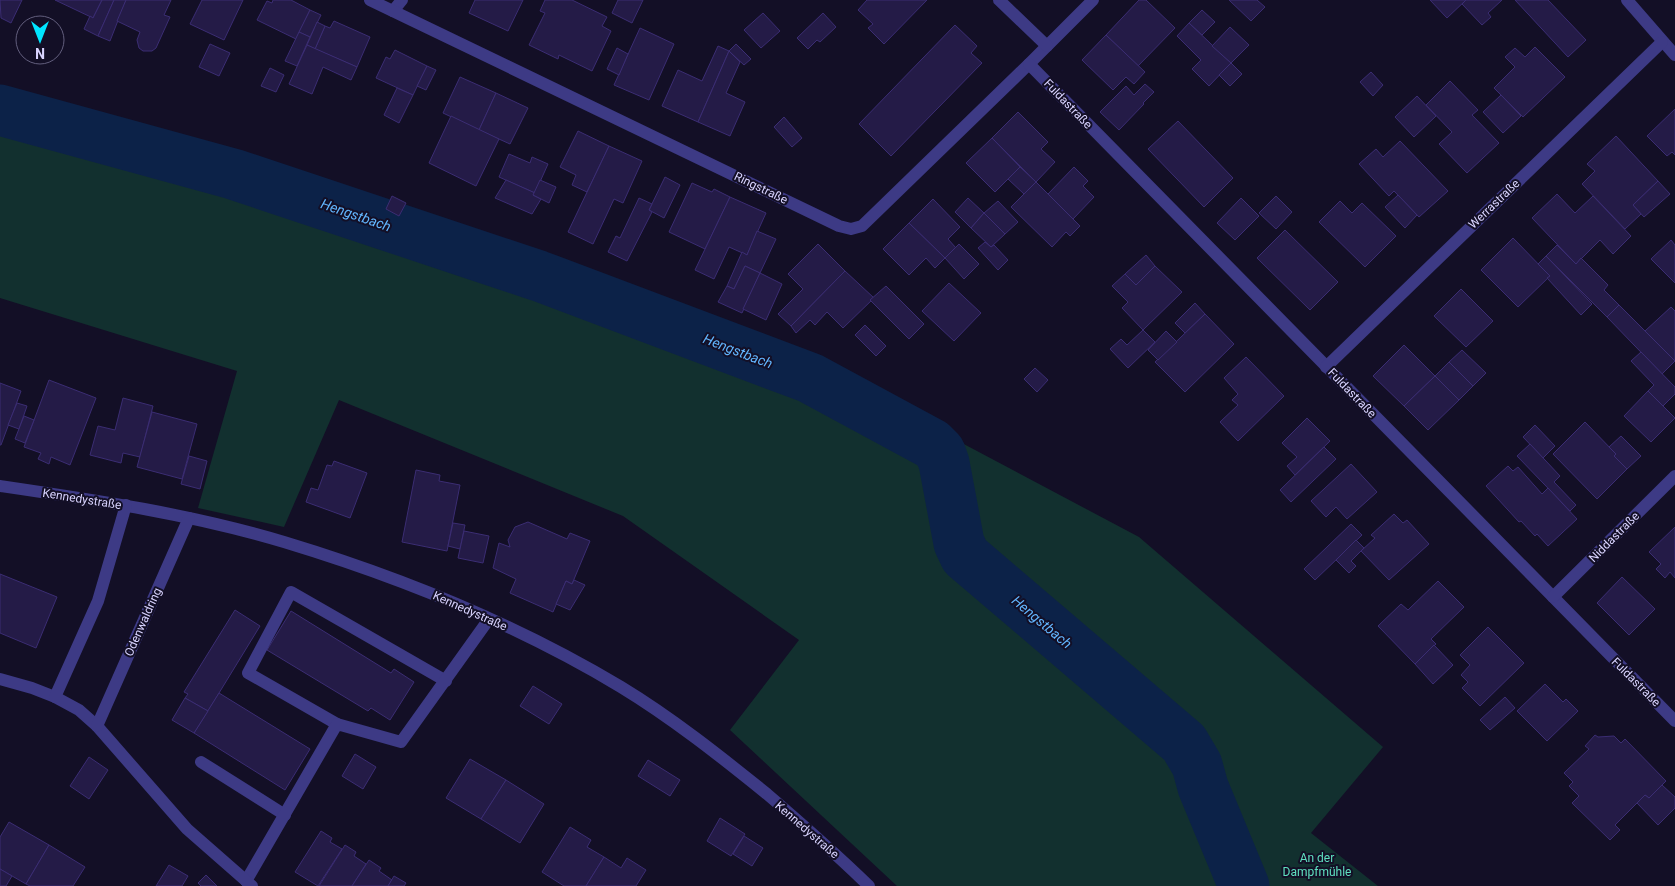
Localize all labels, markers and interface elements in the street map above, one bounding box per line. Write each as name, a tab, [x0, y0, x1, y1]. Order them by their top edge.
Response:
north arrow	[15, 15, 65, 65]
text: N	[35, 45, 45, 61]
street label: Fuldastraße	[1041, 76, 1095, 132]
street label: Ringstraße	[732, 169, 790, 207]
street label: Werrastraße	[1466, 176, 1522, 232]
water label: Hengstbach	[319, 196, 393, 234]
water label: Hengstbach	[701, 330, 775, 372]
street label: Fuldastraße	[1325, 365, 1379, 421]
street label: Kennedystraße	[42, 486, 122, 512]
street label: Niddastraße	[1586, 509, 1642, 565]
street label: Odenwaldring	[122, 586, 164, 658]
street label: Kennedystraße	[431, 588, 509, 634]
water label: Hengstbach	[1009, 592, 1075, 652]
street label: Fuldastraße	[1609, 655, 1663, 709]
street label: Kennedystraße	[772, 799, 842, 861]
park label: An der Dampfmühle	[1283, 851, 1351, 879]

